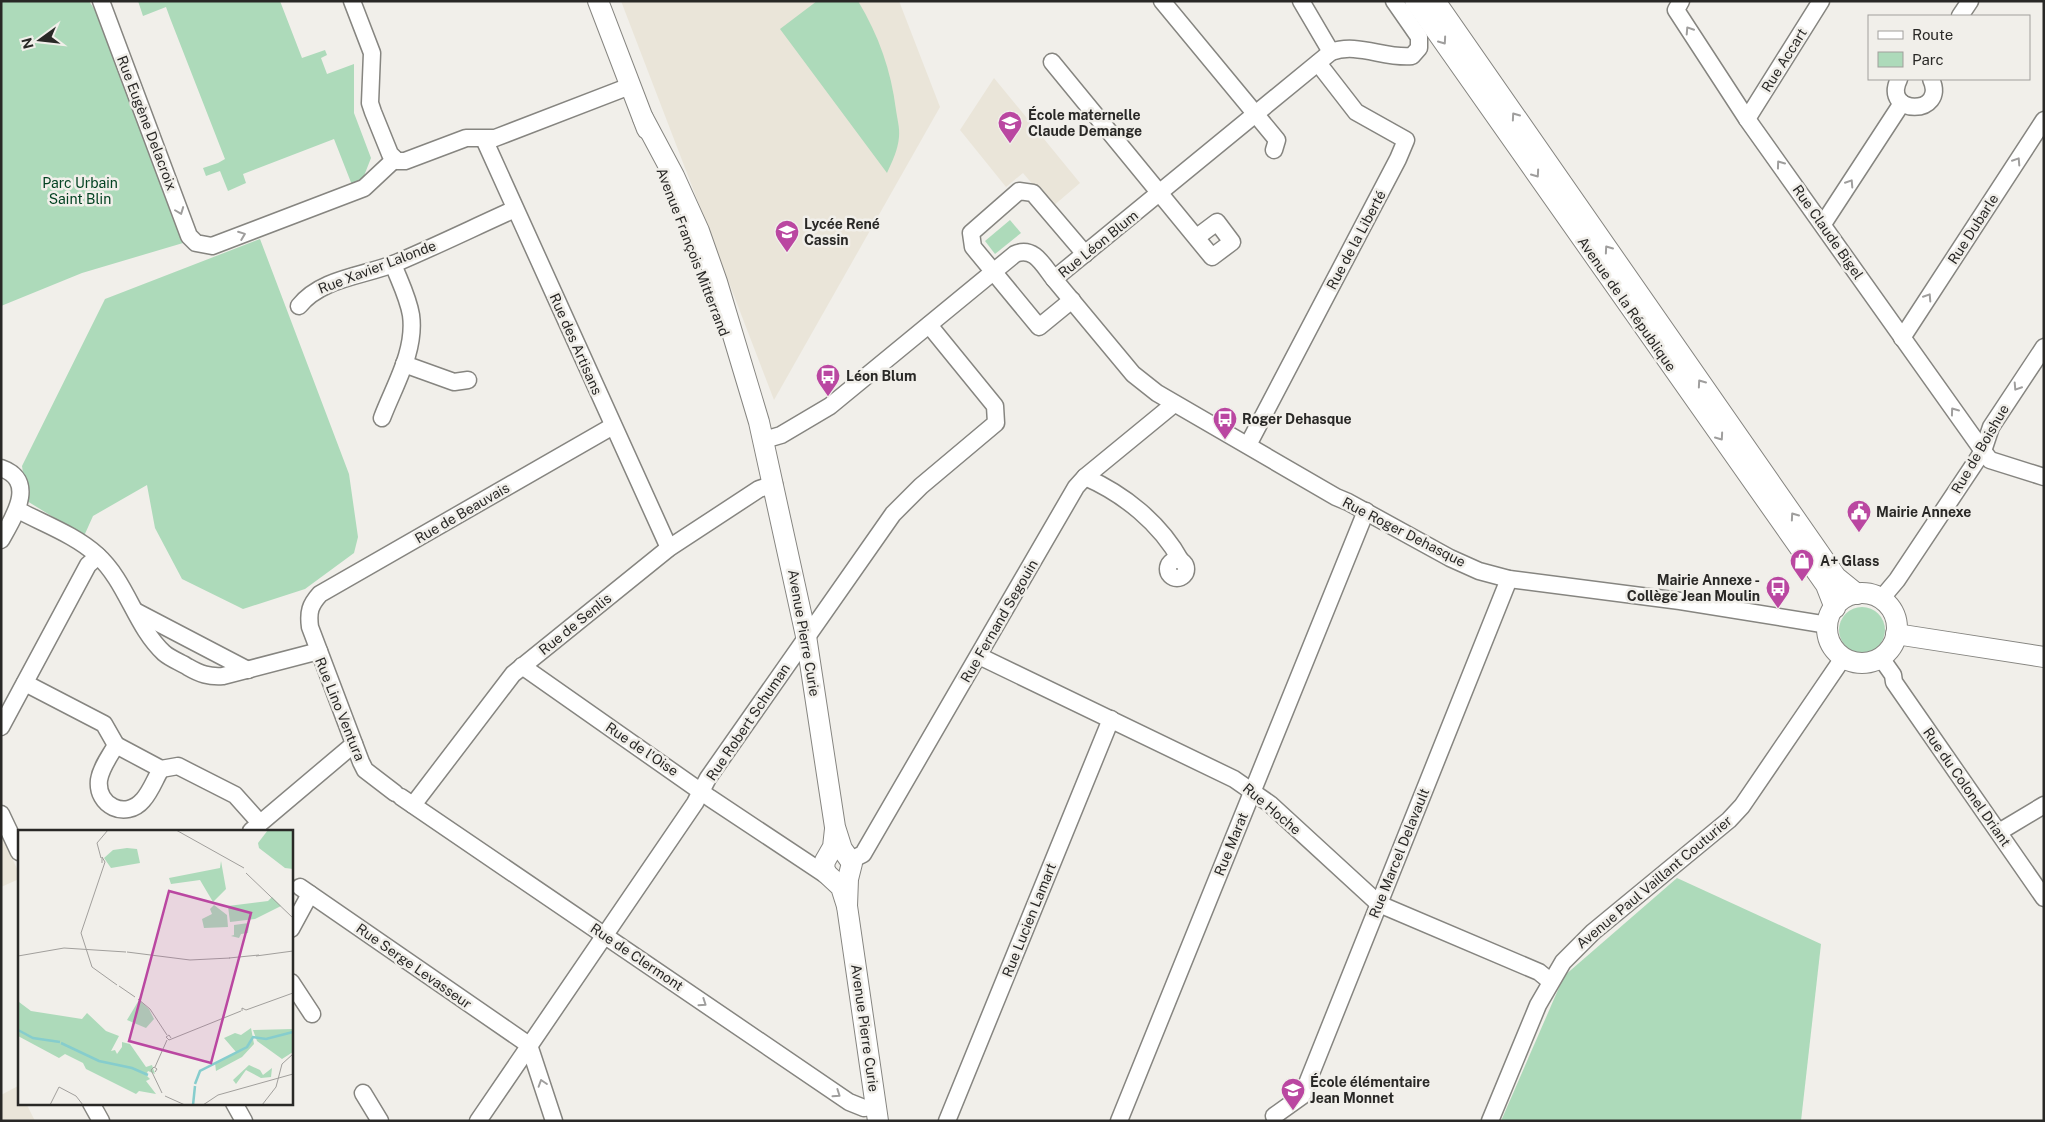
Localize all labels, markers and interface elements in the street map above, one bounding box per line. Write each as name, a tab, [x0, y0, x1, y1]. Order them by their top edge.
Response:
north arrow	[15, 15, 65, 65]
legend	[1868, 15, 2030, 80]
street label: Rue Accart	[1758, 25, 1810, 95]
one-way arrow	[1685, 26, 1695, 35]
text: Route	[1912, 26, 1953, 43]
one-way arrow	[1437, 35, 1446, 45]
text: N	[18, 36, 37, 51]
text: Parc	[1912, 51, 1944, 68]
street label: Rue Eugène Delacroix	[114, 53, 180, 193]
place label: École maternelle Claude Demange	[1028, 106, 1142, 139]
school or university icon: École maternelle Claude Demange	[997, 110, 1023, 144]
one-way arrow	[1512, 112, 1521, 122]
one-way arrow	[2011, 157, 2020, 167]
one-way arrow	[1777, 160, 1786, 170]
street label: Avenue François Mitterrand	[653, 166, 733, 338]
one-way arrow	[1530, 168, 1539, 178]
park label: Parc Urbain Saint Blin	[42, 175, 118, 207]
one-way arrow	[1843, 180, 1853, 189]
street label: Rue Claude Bigel	[1789, 182, 1867, 282]
street label: Rue de la Liberté	[1323, 188, 1389, 292]
street label: Rue Dubarle	[1945, 191, 2002, 267]
one-way arrow	[174, 206, 184, 215]
street label: Rue Léon Blum	[1055, 207, 1141, 281]
place label: Lycée René Cassin	[804, 216, 880, 248]
school or university icon: Lycée René Cassin	[774, 219, 800, 253]
one-way arrow	[237, 231, 246, 241]
street label: Avenue de la République	[1575, 234, 1680, 374]
street label: Rue Xavier Lalonde	[316, 237, 438, 297]
one-way arrow	[1605, 246, 1614, 255]
street label: Rue des Artisans	[546, 291, 606, 397]
one-way arrow	[1922, 293, 1931, 303]
bus stop icon: Léon Blum	[815, 363, 841, 397]
place label: Léon Blum	[846, 368, 917, 384]
one-way arrow	[1698, 379, 1707, 389]
one-way arrow	[2014, 382, 2023, 391]
street label: Rue de Boishue	[1948, 402, 2012, 496]
bus stop icon: Roger Dehasque	[1212, 406, 1238, 440]
one-way arrow	[1952, 408, 1960, 417]
place label: Roger Dehasque	[1242, 411, 1352, 427]
one-way arrow	[1714, 431, 1723, 441]
street label: Rue de Beauvais	[412, 479, 512, 547]
street label: Rue Roger Dehasque	[1340, 494, 1468, 570]
public building icon: Mairie Annexe	[1846, 499, 1872, 533]
place label: Mairie Annexe	[1876, 504, 1971, 520]
one-way arrow	[1791, 512, 1800, 522]
shop icon: A+ Glass	[1789, 548, 1815, 582]
place label: A+ Glass	[1820, 553, 1879, 569]
street label: Rue Fernand Segouin	[957, 557, 1041, 685]
street label: Avenue Pierre Curie	[785, 568, 823, 698]
place label: Mairie Annexe - Collège Jean Moulin	[1627, 572, 1760, 604]
bus stop icon: Mairie Annexe - Collège Jean Moulin	[1765, 575, 1791, 609]
street label: Rue de Senlis	[536, 590, 614, 658]
street label: Rue Lino Ventura	[312, 655, 368, 763]
street label: Rue Robert Schuman	[703, 661, 793, 783]
street label: Rue de l'Oise	[603, 719, 681, 779]
street label: Rue du Colonel Driant	[1920, 725, 2014, 849]
street label: Rue Hoche	[1240, 780, 1304, 838]
street label: Rue Marcel Delavault	[1366, 786, 1432, 920]
street label: Rue Marat	[1211, 810, 1251, 878]
street label: Avenue Paul Vaillant Couturier	[1573, 812, 1735, 952]
inset map	[18, 830, 292, 1104]
street label: Rue Lucien Lamart	[999, 861, 1059, 979]
street label: Rue Serge Levasseur	[353, 920, 475, 1012]
street label: Rue de Clermont	[588, 920, 686, 994]
street label: Avenue Pierre Curie	[848, 963, 882, 1093]
one-way arrow	[697, 997, 707, 1006]
place label: École élémentaire Jean Monnet	[1310, 1073, 1430, 1106]
school or university icon: École élémentaire Jean Monnet	[1280, 1077, 1306, 1111]
one-way arrow	[538, 1079, 548, 1087]
one-way arrow	[832, 1088, 841, 1098]

